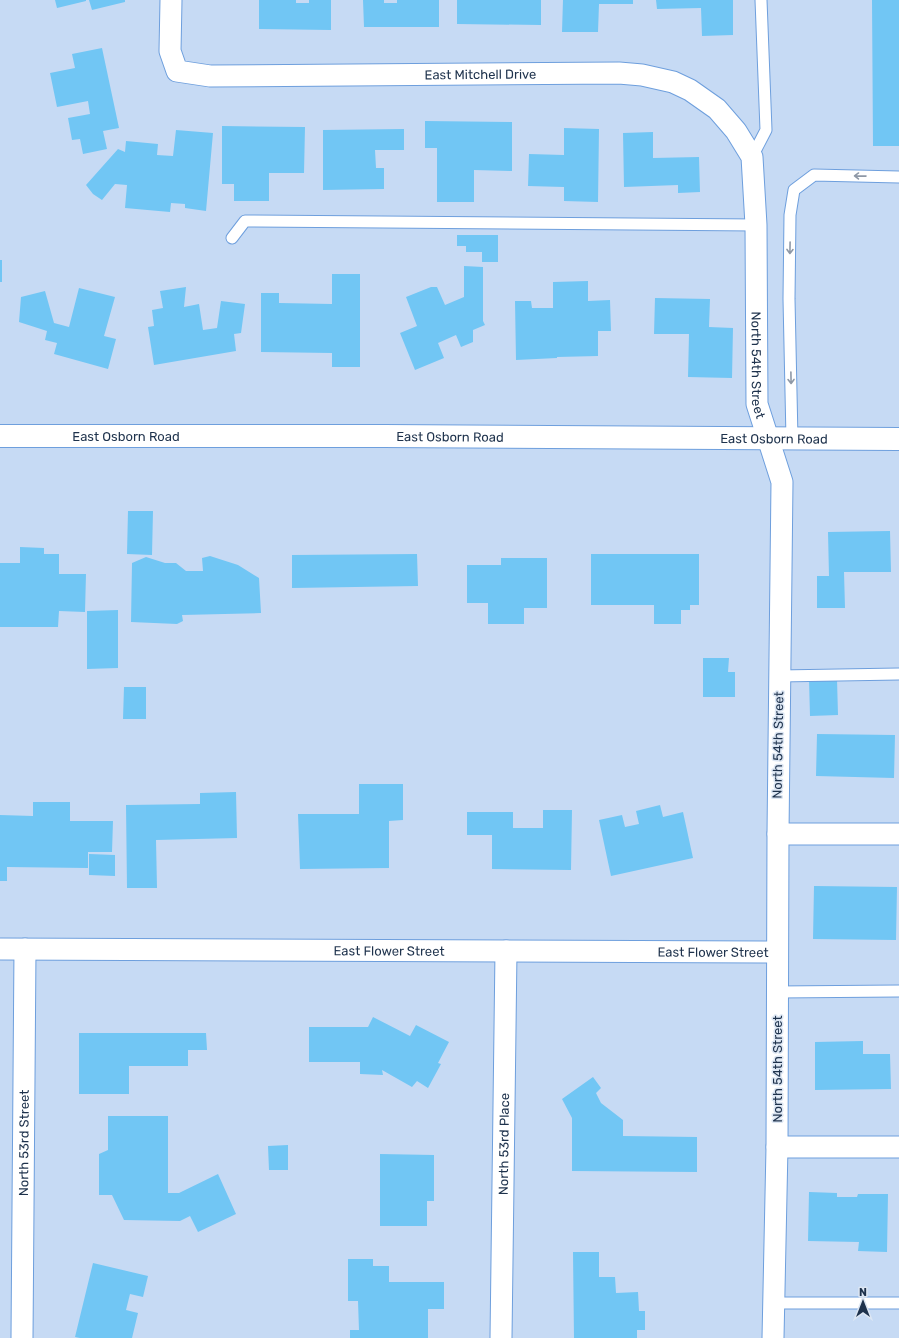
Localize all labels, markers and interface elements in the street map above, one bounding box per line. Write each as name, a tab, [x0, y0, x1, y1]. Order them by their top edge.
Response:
street label: East Mitchell Drive	[424, 66, 536, 82]
one-way arrow	[854, 172, 867, 179]
one-way arrow	[786, 241, 794, 254]
street label: North 54th Street	[749, 311, 769, 420]
one-way arrow	[787, 371, 794, 384]
street label: East Osborn Road	[72, 429, 180, 444]
street label: East Osborn Road	[396, 429, 504, 444]
street label: East Osborn Road	[720, 430, 828, 446]
street label: North 54th Street	[770, 691, 786, 799]
street label: East Flower Street	[333, 943, 445, 958]
street label: East Flower Street	[657, 944, 769, 959]
street label: North 54th Street	[770, 1015, 785, 1123]
street label: North 53rd Street	[16, 1090, 31, 1196]
street label: North 53rd Place	[495, 1093, 512, 1195]
north arrow	[843, 1282, 883, 1322]
text: N	[859, 1286, 867, 1299]

